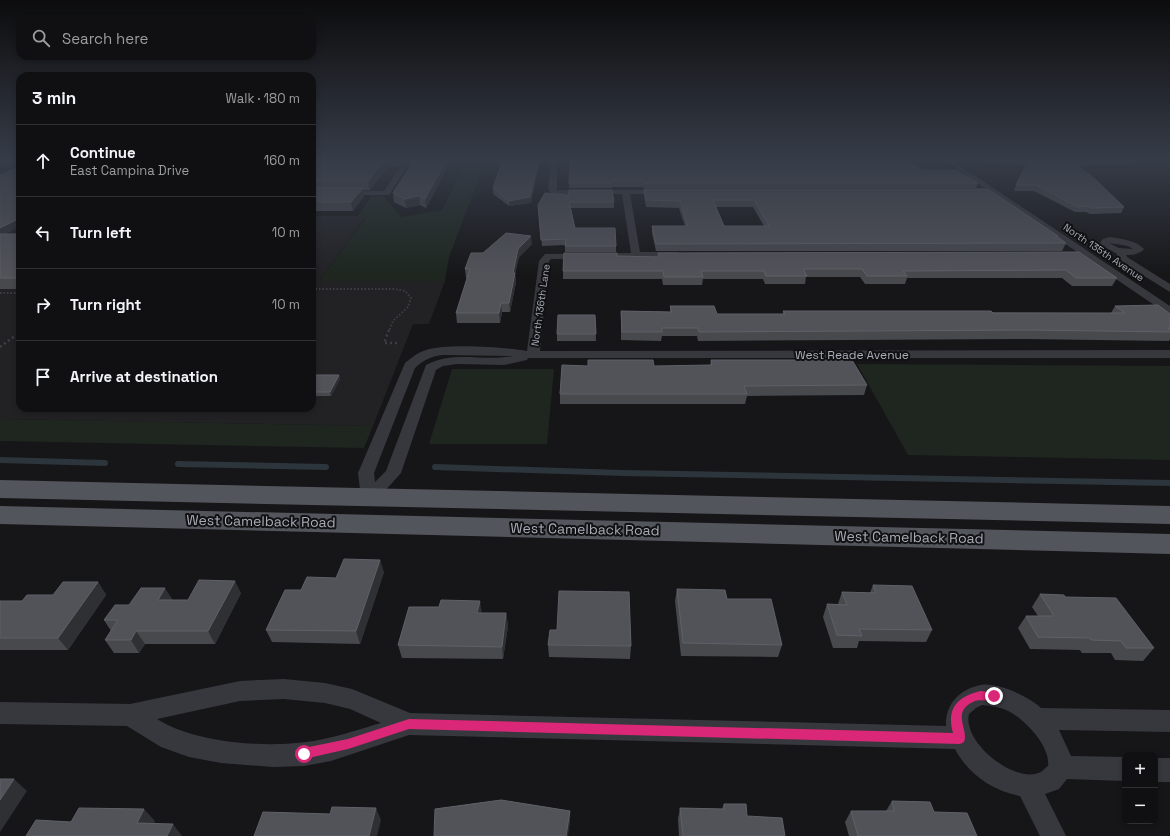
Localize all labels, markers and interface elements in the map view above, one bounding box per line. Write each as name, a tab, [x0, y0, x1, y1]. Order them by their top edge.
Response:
search box	[16, 16, 316, 60]
icon: search	[30, 27, 52, 49]
text: Search here	[62, 29, 148, 48]
text: 3 min	[32, 87, 76, 109]
text: Walk · 180 m	[226, 90, 300, 107]
text: Continue	[70, 143, 136, 162]
icon: ahead	[32, 150, 54, 172]
text: 160 m	[264, 152, 300, 169]
text: East Campina Drive	[70, 162, 189, 179]
street label: North 135th Avenue	[1061, 221, 1147, 284]
icon: left	[32, 222, 54, 244]
text: Turn left	[70, 223, 132, 242]
text: 10 m	[272, 224, 300, 241]
street label: North 136th Lane	[528, 263, 553, 347]
icon: right	[32, 294, 54, 316]
text: Turn right	[70, 295, 141, 314]
text: 10 m	[272, 296, 300, 313]
street label: West Reade Avenue	[795, 347, 909, 363]
icon: arrive	[32, 366, 54, 388]
text: Arrive at destination	[70, 367, 218, 386]
street label: West Camelback Road	[186, 511, 336, 531]
street label: West Camelback Road	[510, 519, 660, 539]
street label: West Camelback Road	[834, 527, 984, 547]
route end	[985, 687, 1003, 705]
route start	[295, 745, 313, 763]
map controls	[1122, 752, 1158, 824]
button: +	[1122, 752, 1158, 788]
button: −	[1122, 788, 1158, 824]

